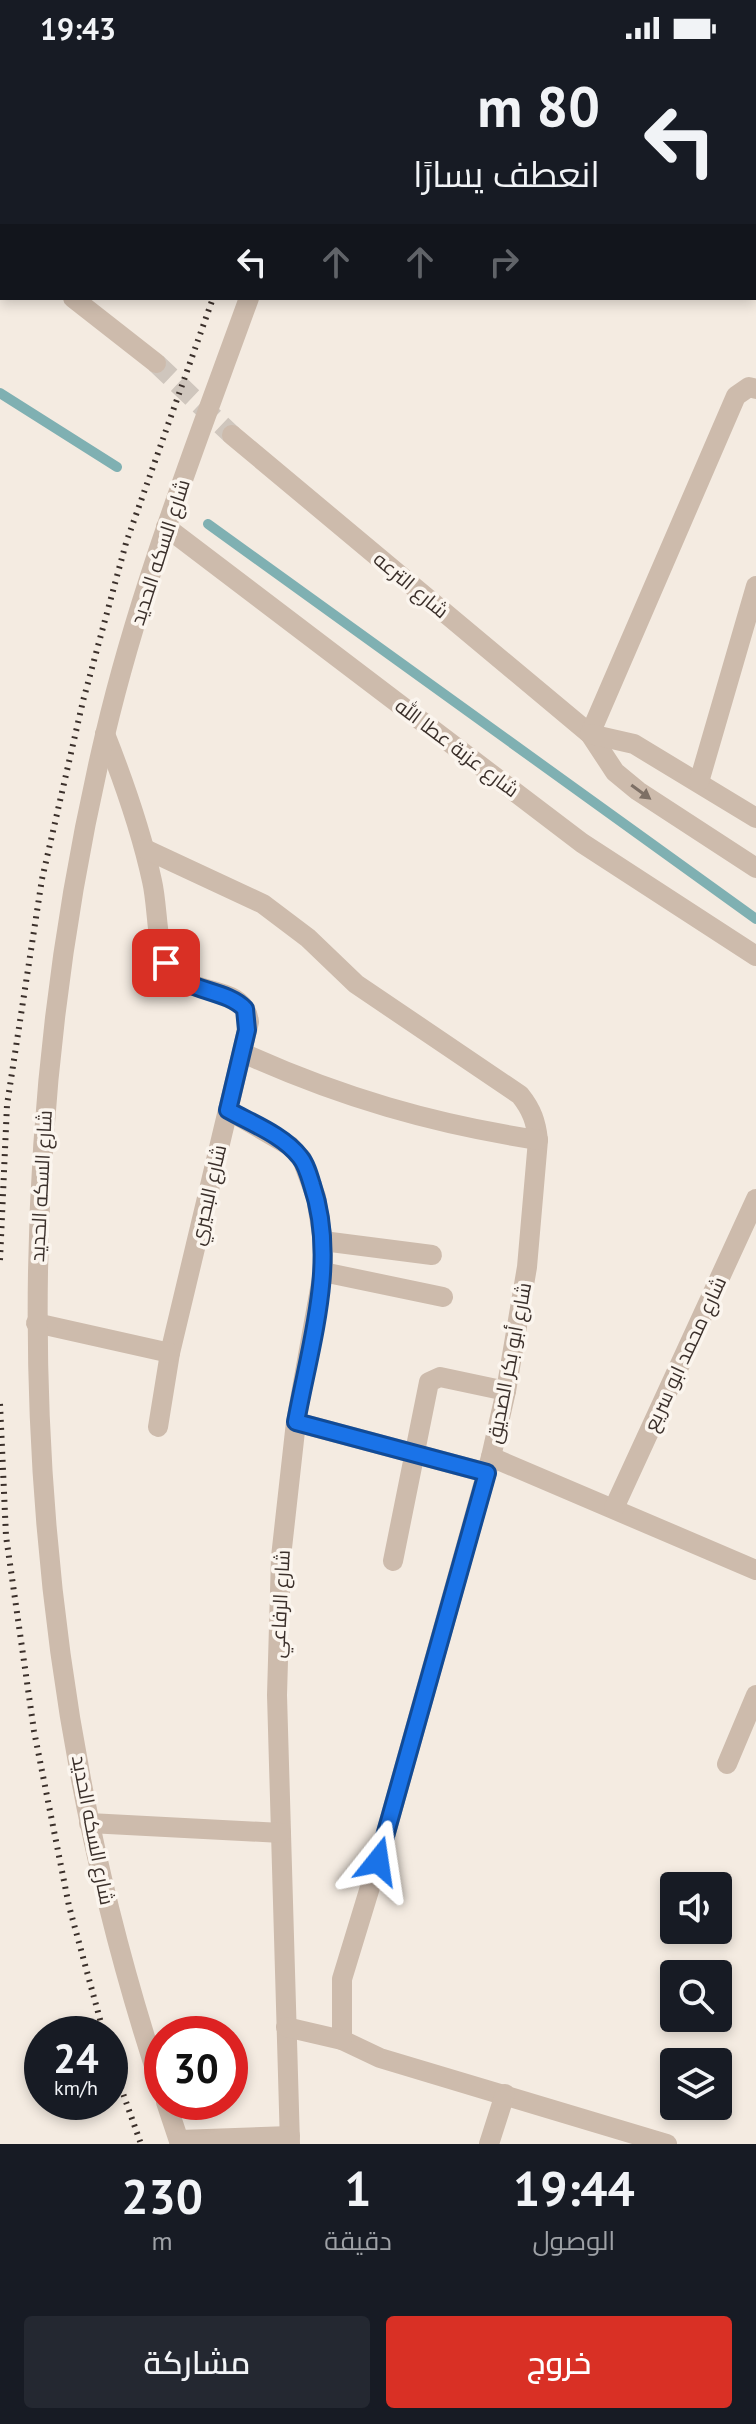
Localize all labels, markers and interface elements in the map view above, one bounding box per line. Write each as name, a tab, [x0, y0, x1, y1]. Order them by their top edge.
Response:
text: 19:43	[40, 9, 116, 48]
text: 80 m	[477, 70, 600, 142]
icon: left	[628, 88, 732, 192]
text: انعطف يسارًا	[413, 150, 600, 197]
icon: left	[230, 240, 274, 284]
icon: ahead	[314, 240, 358, 284]
icon: ahead	[398, 240, 442, 284]
icon: right	[482, 240, 526, 284]
street label: شارع السكه الحديد	[124, 476, 197, 629]
street label: شارع الترعه	[367, 546, 454, 625]
street label: شارع عزبة عطا الله	[389, 693, 524, 804]
one-way arrow	[630, 784, 651, 800]
pin	[132, 929, 200, 997]
icon: arrive	[144, 941, 188, 985]
street label: شارع السكه الحديد	[24, 1109, 59, 1263]
street label: شارع البحيري	[184, 1142, 235, 1249]
street label: شارع محمد ابو سريع	[638, 1272, 733, 1436]
street label: شارع أبو بكر الصديق	[481, 1280, 538, 1446]
street label: شارع الرفاعي	[264, 1549, 299, 1659]
street label: شارع السكه الحديد	[65, 1753, 120, 1907]
position arrow	[336, 1819, 420, 1903]
map controls	[660, 1872, 732, 2120]
button: sound	[660, 1872, 732, 1944]
button: search	[660, 1960, 732, 2032]
speed limit sign: 30	[144, 2016, 248, 2120]
text: 24	[53, 2032, 99, 2084]
button: layers	[660, 2048, 732, 2120]
text: km/h	[54, 2075, 98, 2101]
text: 1	[344, 2157, 372, 2219]
text: 19:44	[513, 2157, 635, 2219]
text: 230	[121, 2165, 203, 2227]
text: m	[152, 2224, 173, 2257]
text: دقيقة	[324, 2224, 392, 2257]
text: الوصول	[532, 2224, 615, 2257]
button: مشاركة	[24, 2316, 370, 2408]
button: خروج	[386, 2316, 732, 2408]

